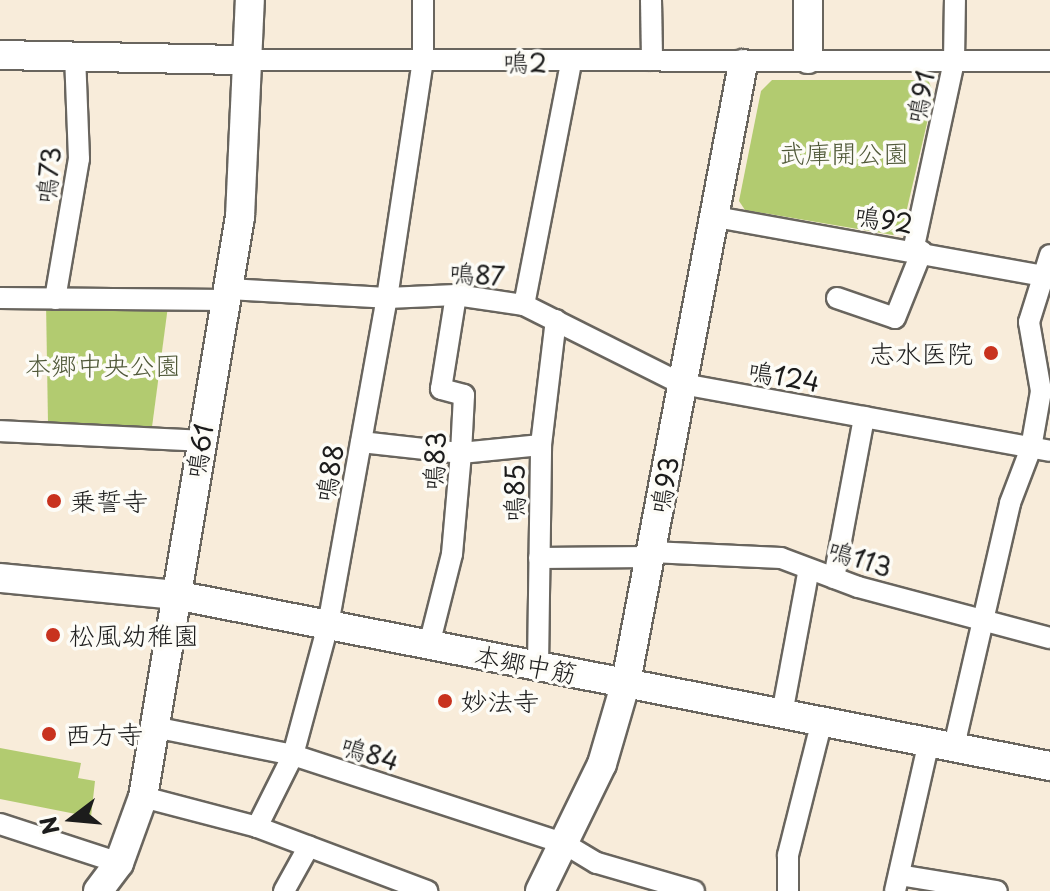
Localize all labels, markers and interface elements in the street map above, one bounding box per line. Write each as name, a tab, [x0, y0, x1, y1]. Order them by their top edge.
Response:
street label: 鳴2	[502, 46, 548, 78]
street label: 鳴91	[899, 68, 941, 126]
park label: 武庫開公園	[779, 137, 909, 169]
street label: 鳴73	[29, 145, 67, 205]
street label: 鳴92	[852, 199, 916, 239]
street label: 鳴87	[448, 256, 506, 292]
place label: 志水医院	[869, 337, 973, 369]
marker: 志水医院	[980, 342, 1002, 364]
park label: 本郷中央公園	[25, 349, 181, 381]
street label: 鳴124	[746, 354, 822, 398]
street label: 鳴61	[179, 421, 219, 481]
street label: 鳴83	[416, 430, 452, 492]
street label: 鳴88	[309, 442, 349, 504]
street label: 鳴93	[643, 454, 685, 516]
street label: 鳴85	[498, 464, 530, 522]
place label: 乗誓寺	[70, 485, 148, 517]
marker: 乗誓寺	[45, 492, 63, 510]
street label: 鳴113	[824, 533, 896, 583]
place label: 松風幼稚園	[69, 619, 199, 651]
marker: 松風幼稚園	[44, 626, 62, 644]
street label: 本郷中筋	[472, 639, 580, 689]
place label: 妙法寺	[461, 685, 539, 717]
marker: 妙法寺	[436, 692, 454, 710]
place label: 西方寺	[65, 718, 143, 750]
marker: 西方寺	[40, 725, 58, 743]
street label: 鳴84	[337, 729, 403, 777]
north arrow	[32, 779, 112, 859]
text: N	[30, 813, 67, 839]

